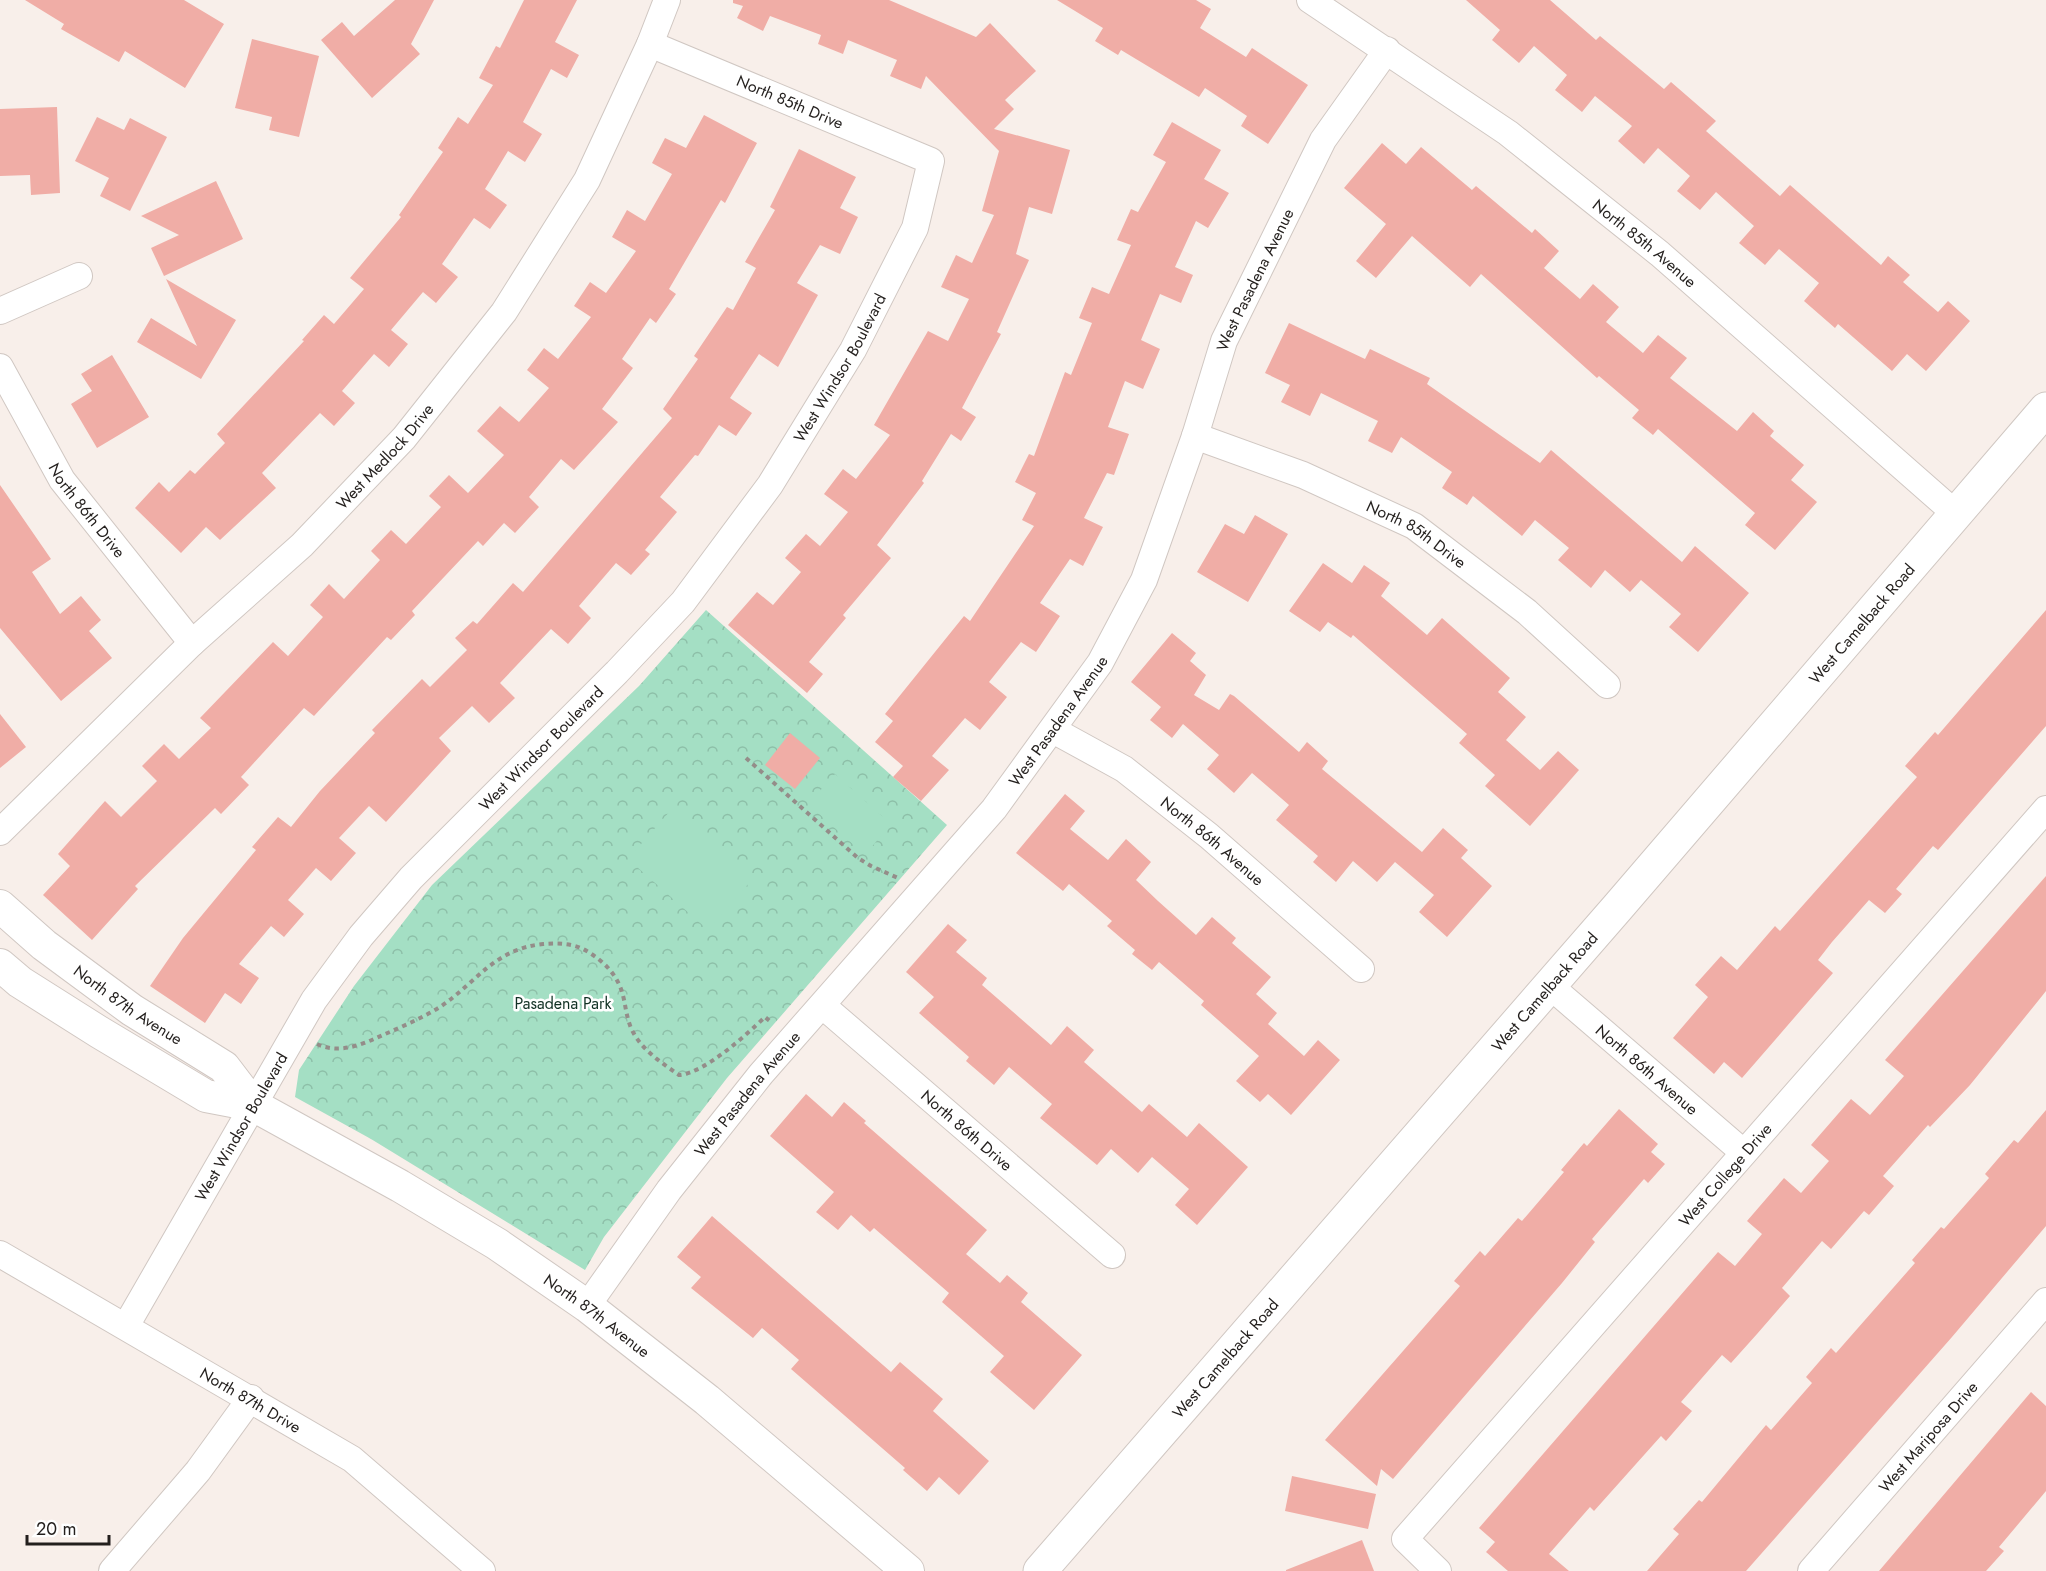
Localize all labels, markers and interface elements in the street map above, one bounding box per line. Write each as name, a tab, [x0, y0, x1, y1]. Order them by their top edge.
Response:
street label: North 85th Drive	[733, 69, 847, 135]
street label: North 85th Avenue	[1588, 193, 1702, 293]
street label: West Pasadena Avenue	[1210, 204, 1299, 354]
street label: West Windsor Boulevard	[788, 290, 891, 446]
street label: West Medlock Drive	[330, 398, 439, 514]
street label: North 86th Drive	[43, 459, 131, 562]
street label: North 85th Drive	[1363, 494, 1471, 573]
street label: West Camelback Road	[1803, 559, 1920, 689]
street label: West Pasadena Avenue	[1003, 652, 1113, 791]
street label: West Windsor Boulevard	[473, 681, 608, 816]
street label: North 86th Avenue	[1156, 791, 1269, 891]
street label: West Camelback Road	[1486, 927, 1603, 1057]
street label: North 87th Avenue	[69, 959, 187, 1050]
park label: Pasadena Park	[515, 992, 612, 1015]
street label: North 86th Avenue	[1591, 1019, 1703, 1120]
street label: West Pasadena Avenue	[688, 1026, 805, 1161]
street label: West Windsor Boulevard	[189, 1048, 293, 1205]
street label: North 86th Drive	[916, 1084, 1018, 1176]
street label: West College Drive	[1673, 1118, 1777, 1231]
street label: North 87th Avenue	[539, 1268, 655, 1363]
street label: West Camelback Road	[1167, 1293, 1284, 1423]
street label: North 87th Drive	[196, 1361, 305, 1438]
street label: West Mariposa Drive	[1873, 1376, 1983, 1497]
scale bar	[27, 1508, 110, 1546]
text: 20 m	[36, 1516, 76, 1542]

